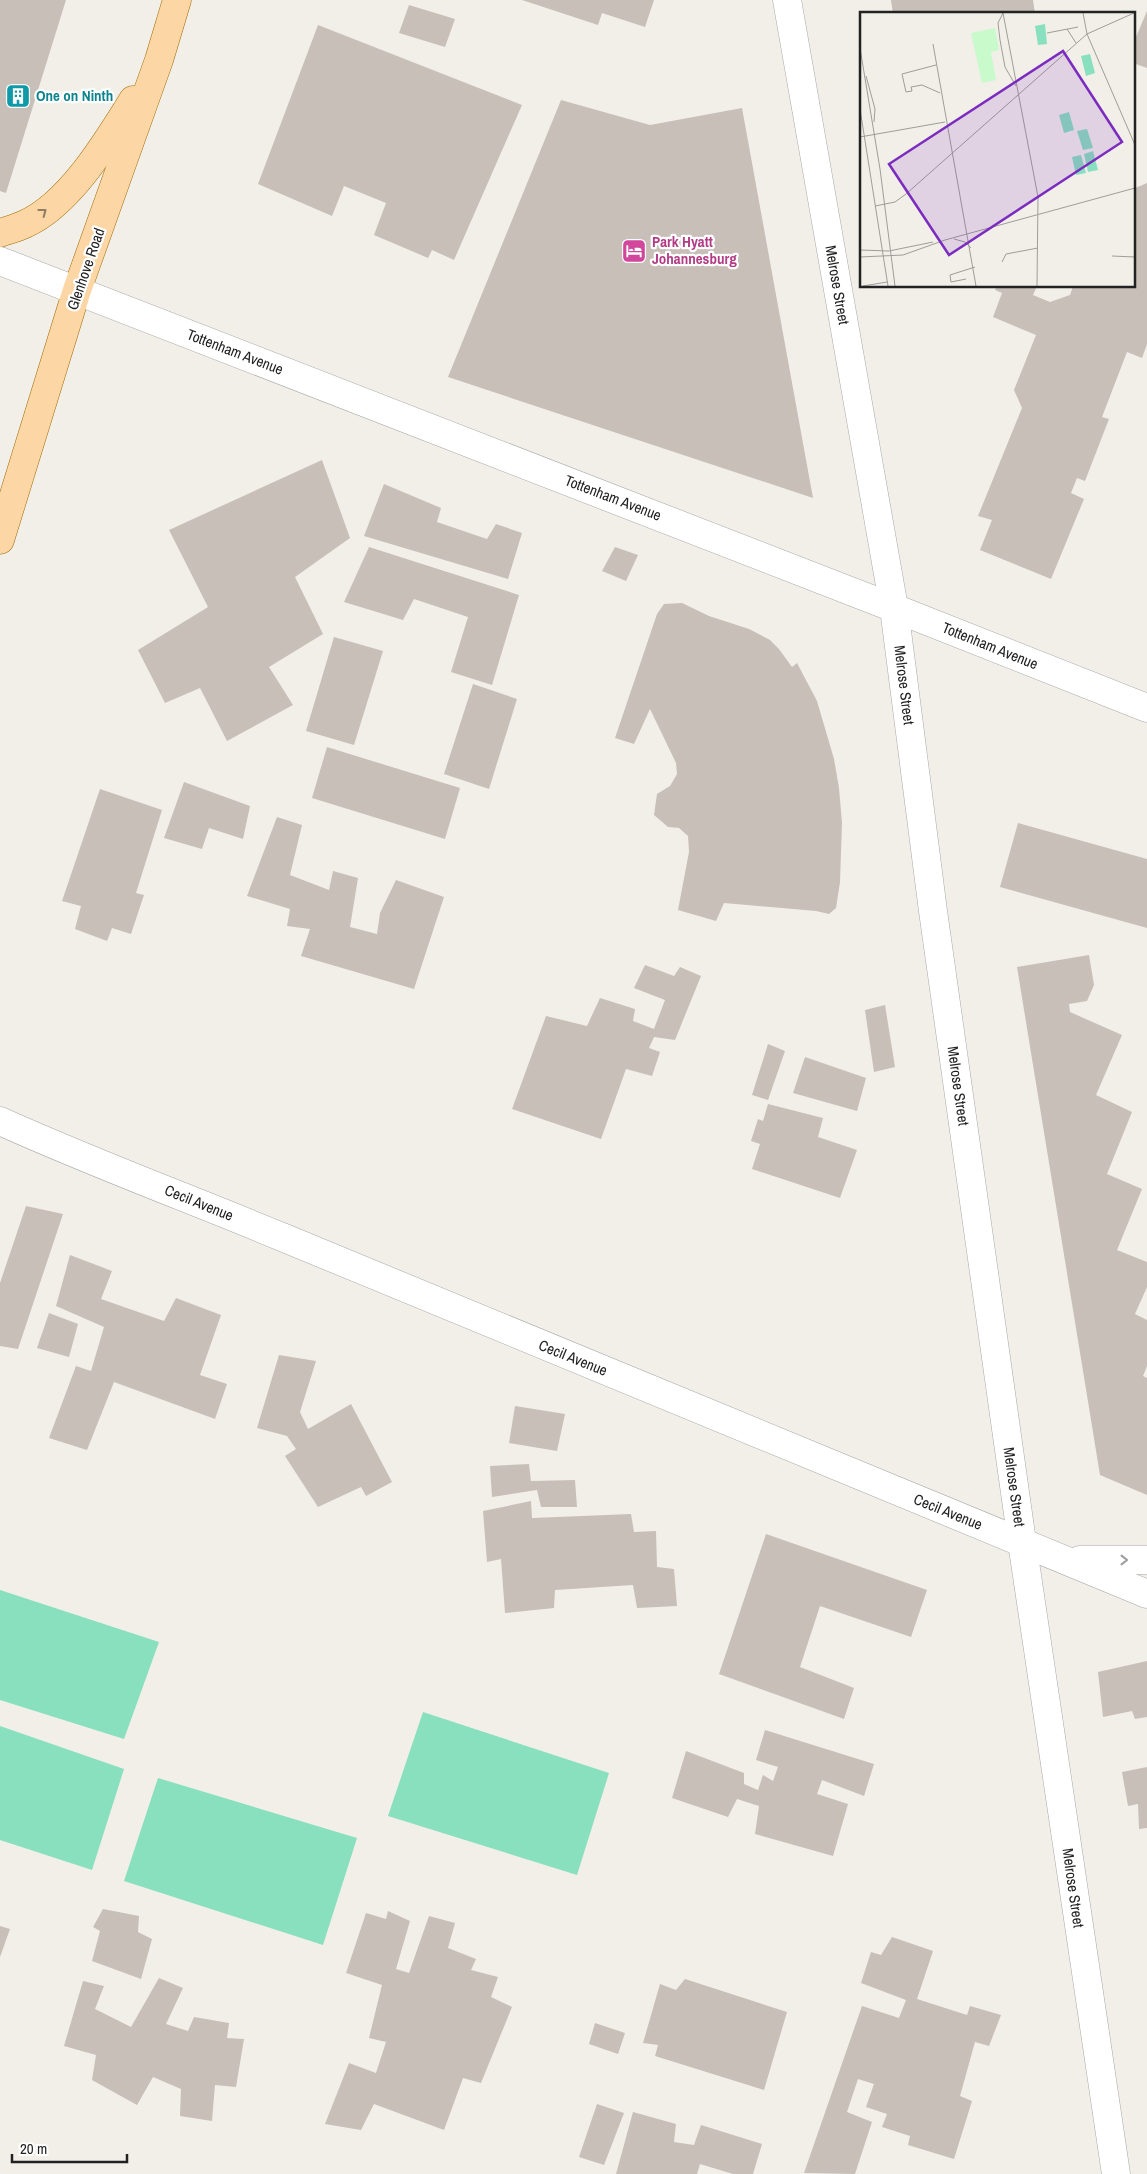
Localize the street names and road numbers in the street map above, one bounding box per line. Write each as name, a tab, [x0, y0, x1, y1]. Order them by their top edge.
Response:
street label: Glenhove Road	[62, 225, 109, 313]
street label: Melrose Street	[820, 244, 855, 327]
street label: Tottenham Avenue	[184, 324, 287, 380]
street label: Tottenham Avenue	[562, 470, 665, 526]
street label: Tottenham Avenue	[939, 617, 1041, 674]
street label: Melrose Street	[889, 644, 920, 726]
street label: Melrose Street	[943, 1045, 975, 1128]
street label: Cecil Avenue	[162, 1179, 237, 1226]
street label: Cecil Avenue	[536, 1334, 611, 1381]
street label: Melrose Street	[999, 1446, 1031, 1529]
street label: Cecil Avenue	[911, 1488, 986, 1535]
street label: Melrose Street	[1058, 1847, 1090, 1930]

